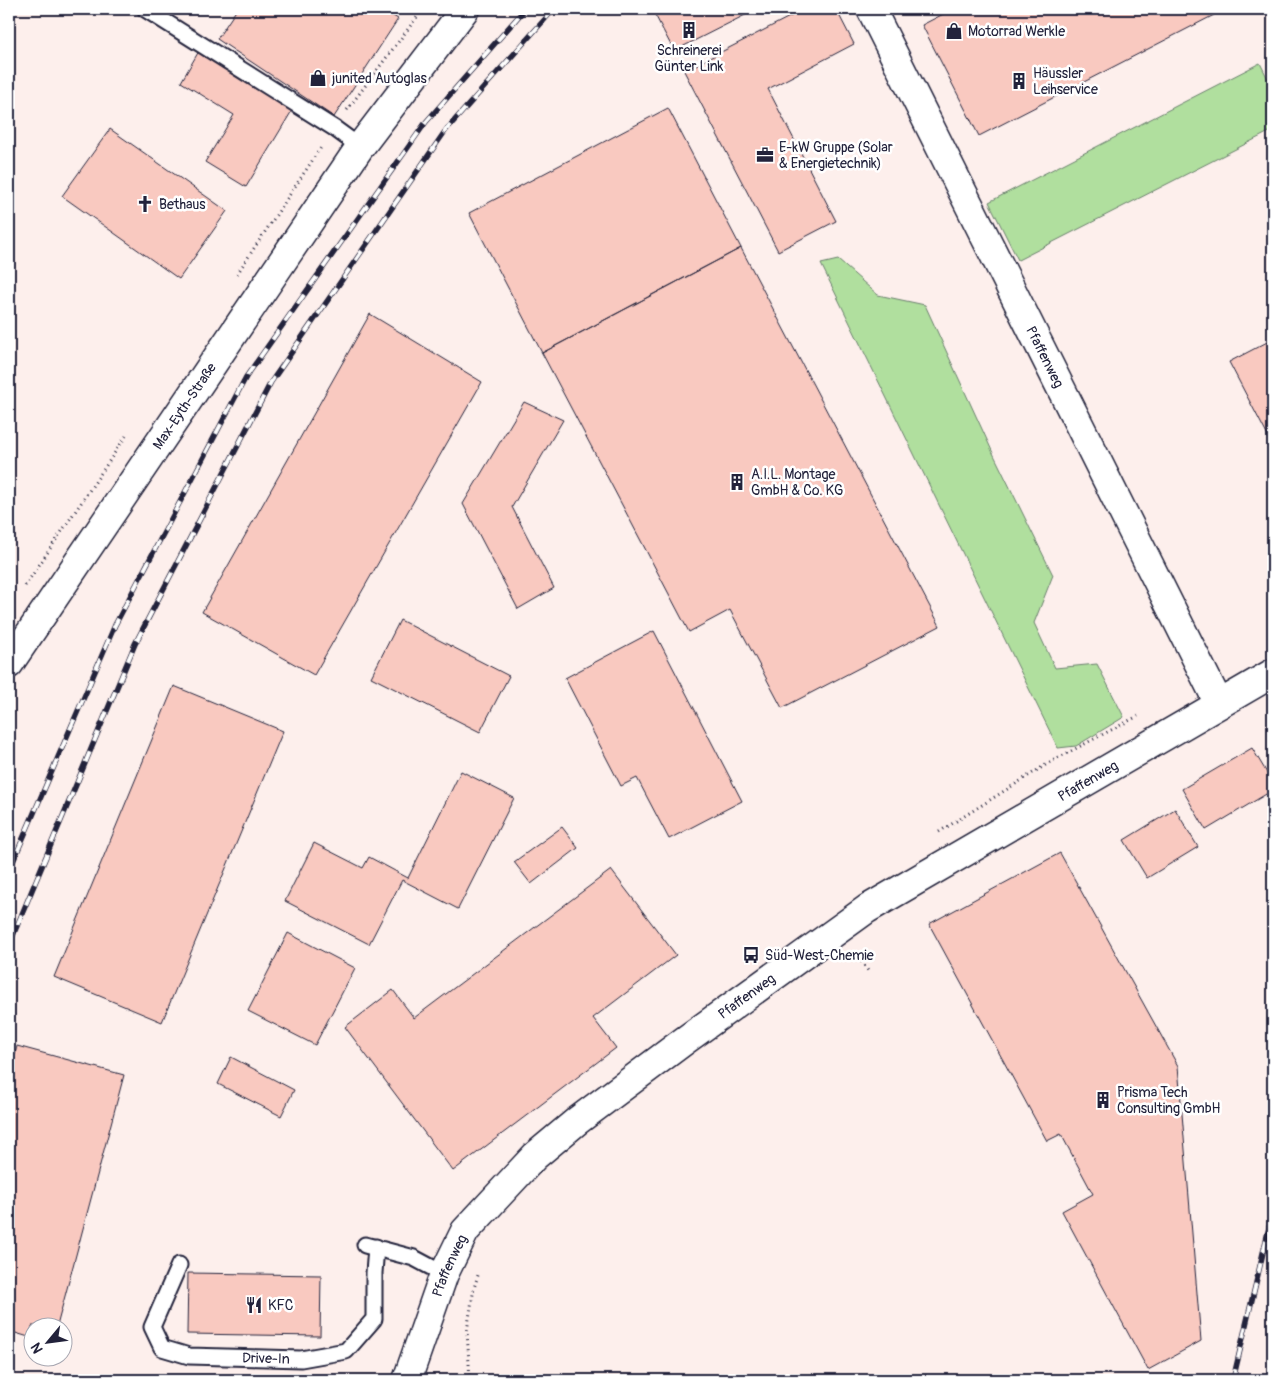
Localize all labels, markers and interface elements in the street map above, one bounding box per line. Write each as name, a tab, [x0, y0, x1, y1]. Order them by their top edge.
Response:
building icon: Schreinerei Günter Link	[679, 20, 699, 40]
shop icon: Motorrad Werkle	[944, 21, 964, 41]
place label: Motorrad Werkle	[968, 23, 1065, 40]
place label: Schreinerei Günter Link	[655, 42, 724, 75]
place label: Häussler Leihservice	[1033, 65, 1098, 98]
shop icon: junited Autoglas	[308, 68, 328, 88]
place label: junited Autoglas	[331, 70, 427, 87]
building icon: Häussler Leihservice	[1009, 71, 1029, 91]
place label: E-kW Gruppe (Solar & Energietechnik)	[779, 139, 893, 172]
office icon: E-kW Gruppe (Solar & Energietechnik)	[755, 145, 775, 165]
church icon: Bethaus	[135, 194, 155, 214]
place label: Bethaus	[159, 196, 206, 213]
street label: Pfaffenweg	[1023, 323, 1068, 390]
street label: Max-Eyth-Straße	[149, 359, 220, 452]
place label: A.I.L. Montage GmbH & Co. KG	[751, 466, 843, 499]
building icon: A.I.L. Montage GmbH & Co. KG	[727, 472, 747, 492]
street label: Pfaffenweg	[1055, 757, 1121, 805]
bus stop icon: Süd-West-Chemie	[741, 945, 761, 965]
place label: Süd-West-Chemie	[765, 947, 874, 964]
street label: Pfaffenweg	[715, 970, 778, 1022]
place label: Prisma Tech Consulting GmbH	[1117, 1084, 1221, 1117]
building icon: Prisma Tech Consulting GmbH	[1093, 1090, 1113, 1110]
street label: Pfaffenweg	[428, 1232, 470, 1299]
restaurant icon: KFC	[244, 1295, 264, 1315]
place label: KFC	[268, 1297, 294, 1314]
north arrow	[22, 1316, 72, 1366]
text: N	[27, 1340, 47, 1356]
street label: Drive-In	[242, 1349, 290, 1367]

